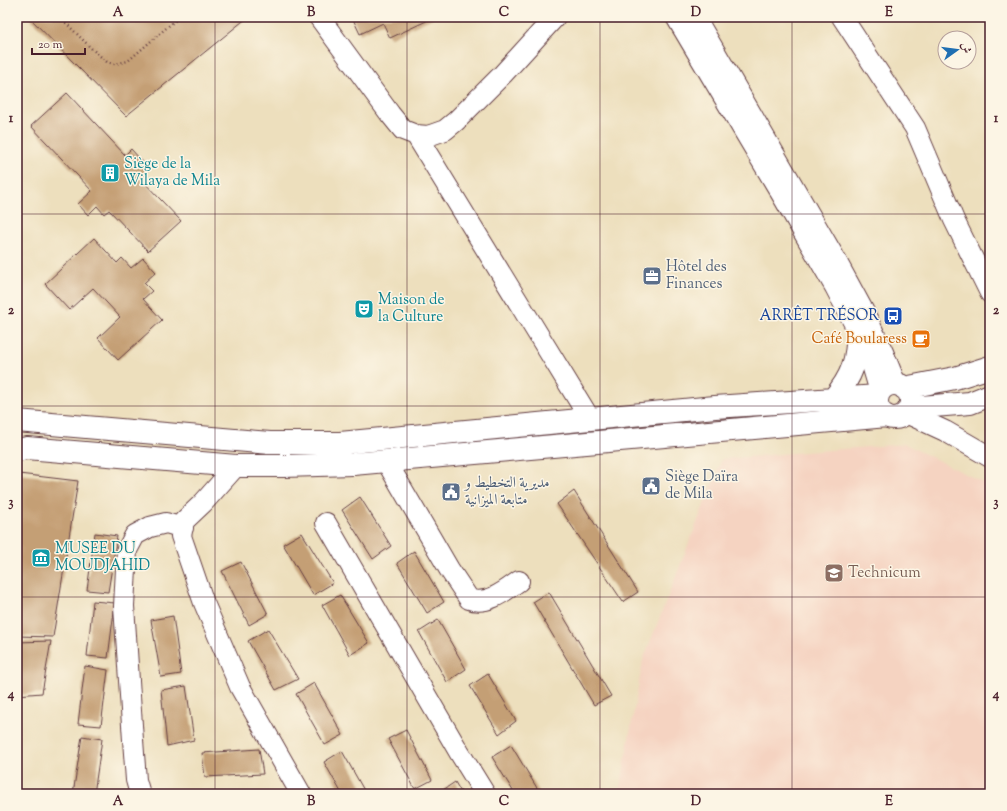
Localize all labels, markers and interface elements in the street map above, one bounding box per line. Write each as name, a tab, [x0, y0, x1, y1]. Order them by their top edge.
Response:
text: A	[113, 4, 124, 22]
text: B	[307, 4, 316, 22]
text: C	[499, 4, 509, 22]
text: D	[691, 4, 701, 22]
text: E	[885, 4, 893, 22]
scale bar	[32, 30, 85, 56]
north arrow	[937, 30, 977, 70]
text: 20 m	[38, 36, 63, 54]
text: ش	[957, 41, 975, 55]
text: 1	[9, 110, 14, 128]
text: 1	[994, 110, 999, 128]
place label: Siège de la Wilaya de Mila	[124, 154, 220, 192]
building icon: Siège de la Wilaya de Mila	[99, 162, 121, 184]
place label: Hôtel des Finances	[666, 257, 727, 295]
office icon: Hôtel des Finances	[641, 265, 663, 287]
place label: Maison de la Culture	[378, 290, 444, 328]
theatre icon: Maison de la Culture	[353, 298, 375, 320]
text: 2	[8, 302, 15, 320]
text: 2	[993, 302, 1000, 320]
place label: ARRÊT TRÉSOR	[760, 305, 879, 327]
bus stop icon: ARRÊT TRÉSOR	[882, 305, 904, 327]
cafe icon: Café Boularess	[910, 328, 932, 350]
place label: Café Boularess	[812, 329, 907, 350]
place label: Siège Daïra de Mila	[665, 467, 738, 505]
place label: مديرية التخطيط و متابعة الميزانية	[463, 473, 550, 511]
public building icon: Siège Daïra de Mila	[640, 475, 662, 497]
public building icon: مديرية التخطيط و متابعة الميزانية	[440, 481, 462, 503]
text: 3	[8, 494, 14, 512]
text: 3	[993, 494, 999, 512]
place label: MUSEE DU MOUDJAHID	[55, 539, 150, 577]
museum icon: MUSEE DU MOUDJAHID	[30, 547, 52, 569]
school or university icon: Technicum	[823, 562, 845, 584]
place label: Technicum	[848, 563, 921, 584]
text: 4	[7, 686, 15, 704]
text: 4	[992, 686, 1000, 704]
text: A	[113, 793, 124, 811]
text: B	[307, 793, 316, 811]
text: C	[499, 793, 509, 811]
text: D	[691, 793, 701, 811]
text: E	[885, 793, 893, 811]

